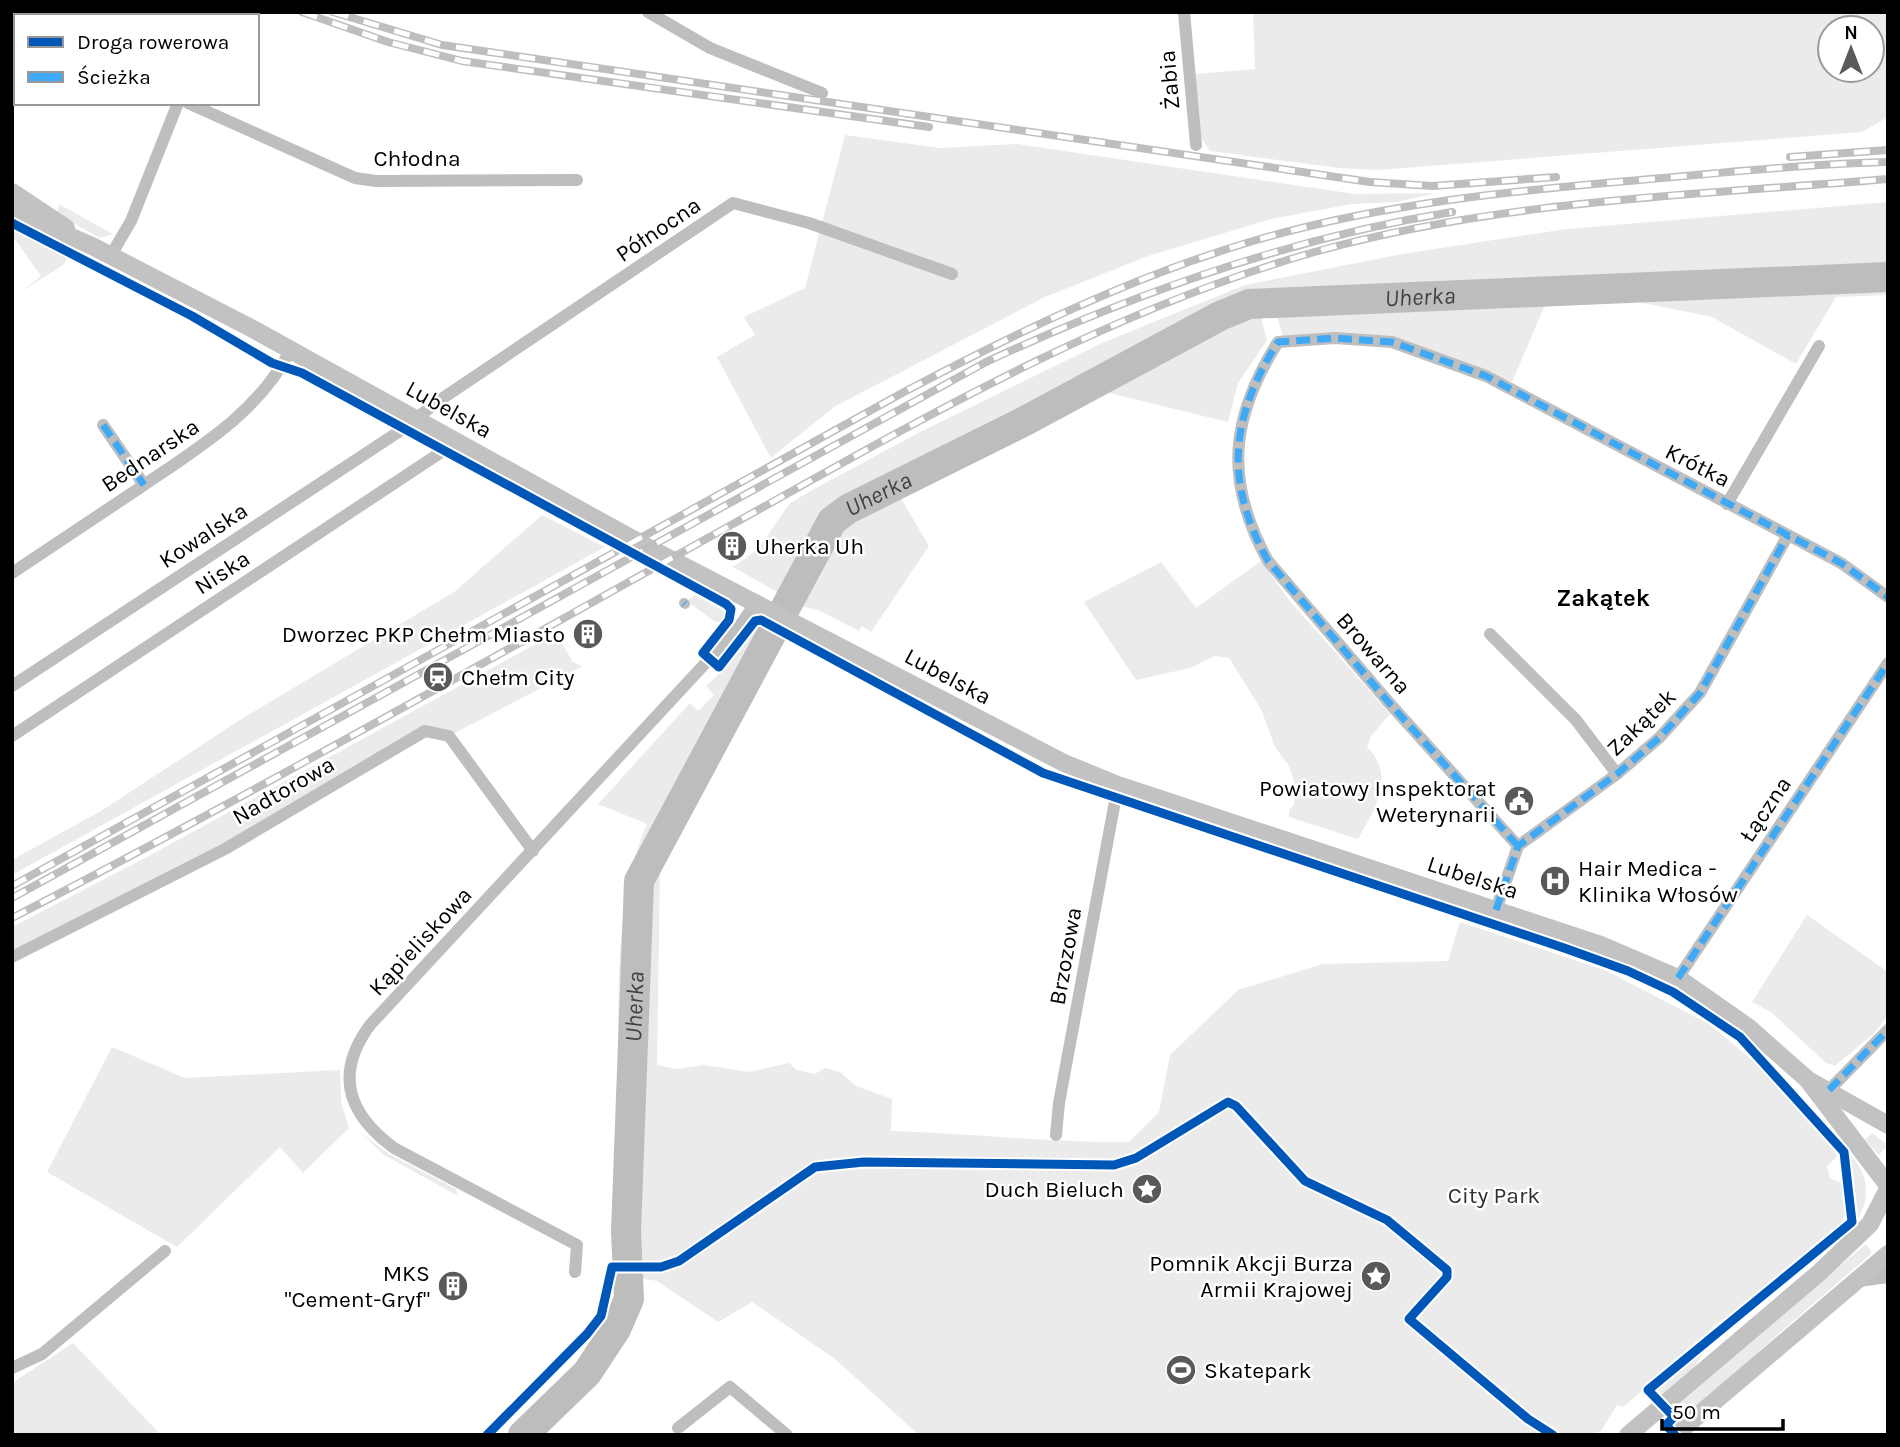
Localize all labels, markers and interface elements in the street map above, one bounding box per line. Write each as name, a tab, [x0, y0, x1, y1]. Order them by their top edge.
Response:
legend	[14, 14, 259, 105]
north arrow	[1816, 14, 1886, 84]
text: N	[1844, 22, 1858, 44]
text: Droga rowerowa	[77, 30, 229, 54]
street label: Żabia	[1153, 49, 1186, 111]
text: Ścieżka	[77, 65, 151, 89]
street label: Chłodna	[373, 145, 461, 172]
street label: Północna	[611, 191, 706, 268]
water label: Uherka	[1384, 281, 1456, 312]
street label: Lubelska	[401, 375, 497, 444]
street label: Bednarska	[96, 413, 204, 498]
street label: Krótka	[1661, 438, 1735, 493]
water label: Uherka	[840, 466, 916, 522]
street label: Kowalska	[154, 497, 253, 574]
building icon: Uherka Uh	[715, 529, 749, 563]
place label: Uherka Uh	[755, 533, 864, 560]
street label: Niska	[190, 545, 255, 600]
district label: Zakątek	[1556, 584, 1650, 612]
street label: Browarna	[1331, 607, 1416, 700]
building icon: Dworzec PKP Chełm Miasto	[571, 617, 605, 651]
place label: Dworzec PKP Chełm Miasto	[282, 621, 565, 648]
street label: Lubelska	[900, 642, 996, 710]
station icon: Chełm City	[421, 660, 455, 694]
place label: Chełm City	[461, 664, 575, 691]
street label: Zakątek	[1601, 683, 1681, 762]
street label: Nadtorowa	[227, 750, 339, 830]
street label: Łączna	[1734, 772, 1797, 847]
place label: Powiatowy Inspektorat Weterynarii	[1259, 775, 1496, 828]
public building icon: Powiatowy Inspektorat Weterynarii	[1502, 784, 1536, 818]
street label: Lubelska	[1424, 850, 1522, 905]
place label: Hair Medica - Klinika Włosów	[1578, 855, 1738, 908]
hospital icon: Hair Medica - Klinika Włosów	[1538, 864, 1572, 898]
street label: Kąpieliskowa	[363, 881, 478, 1001]
street label: Brzozowa	[1044, 905, 1087, 1007]
water label: Uherka	[619, 971, 650, 1043]
place icon: Duch Bieluch	[1130, 1172, 1164, 1206]
place label: Duch Bieluch	[985, 1176, 1124, 1203]
park label: City Park	[1448, 1182, 1540, 1209]
place label: Pomnik Akcji Burza Armii Krajowej	[1149, 1250, 1353, 1303]
place icon: Pomnik Akcji Burza Armii Krajowej	[1359, 1259, 1393, 1293]
place label: MKS "Cement-Gryf"	[285, 1260, 430, 1313]
building icon: MKS "Cement-Gryf"	[436, 1269, 470, 1303]
sports icon: Skatepark	[1164, 1353, 1198, 1387]
place label: Skatepark	[1204, 1357, 1311, 1384]
scale bar	[1662, 1388, 1783, 1432]
text: 50 m	[1672, 1400, 1721, 1424]

